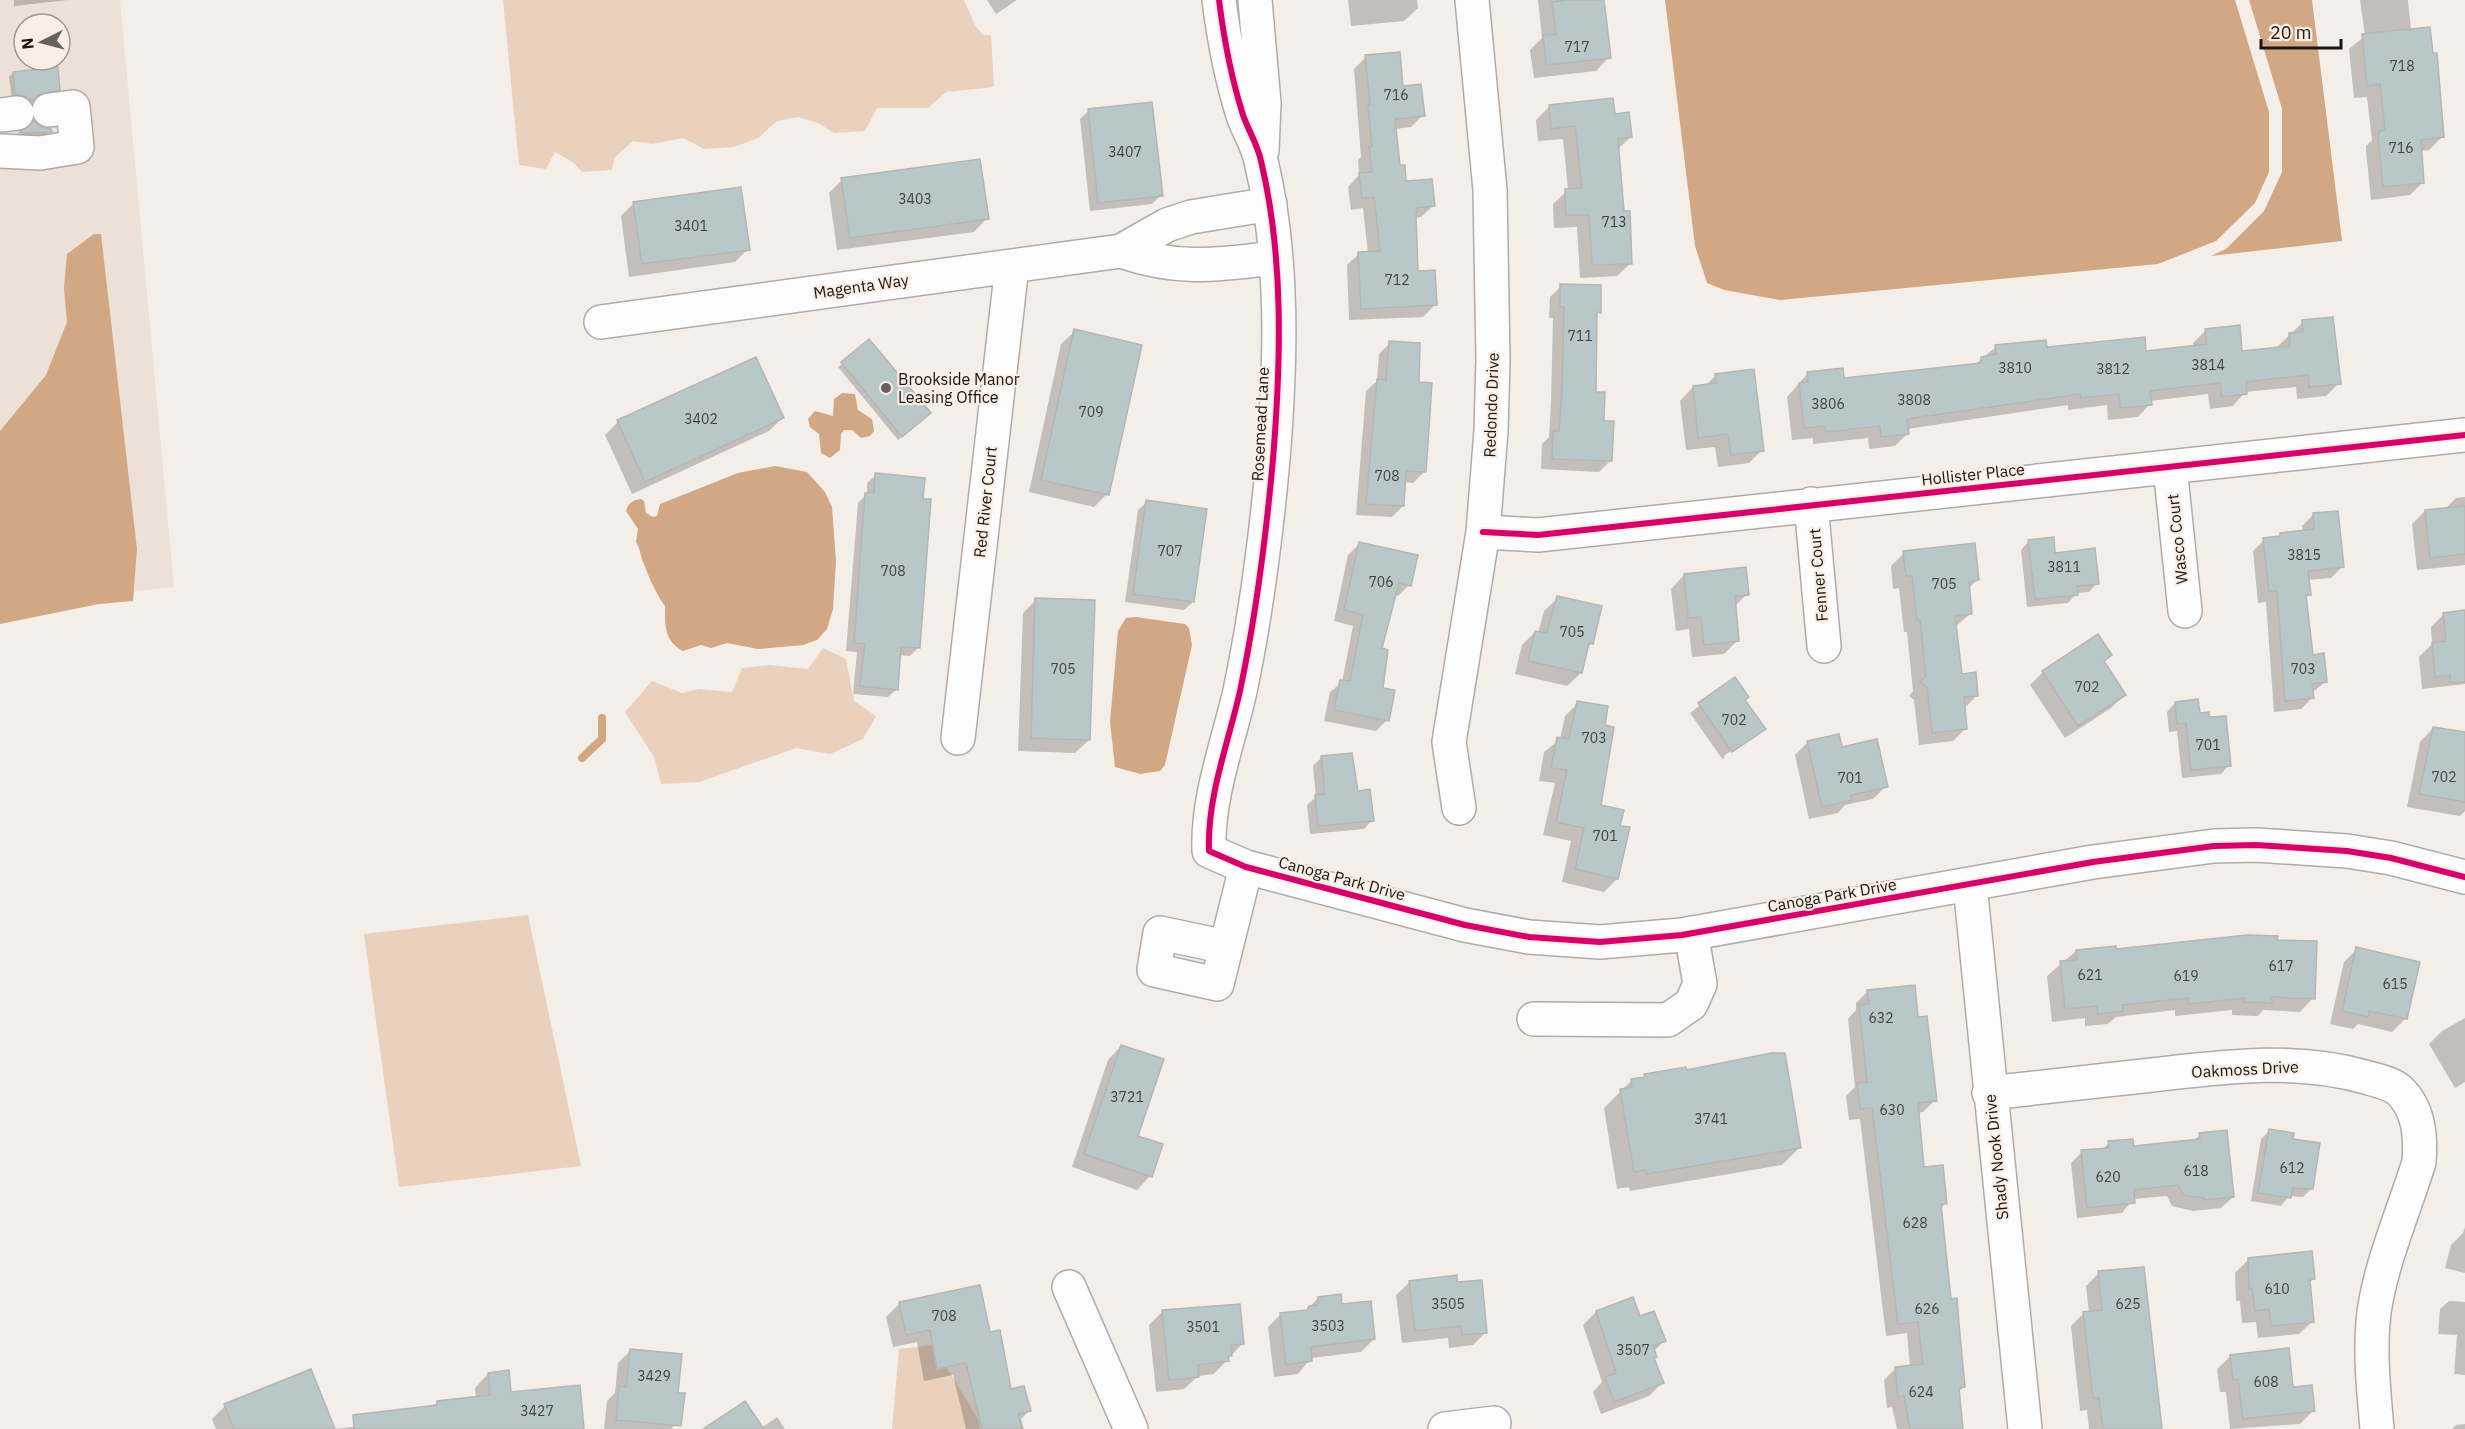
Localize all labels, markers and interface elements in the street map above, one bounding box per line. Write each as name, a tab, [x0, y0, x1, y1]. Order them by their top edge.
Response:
north arrow	[12, 12, 72, 72]
scale bar	[2261, 12, 2340, 50]
text: 20 m	[2270, 21, 2312, 44]
text: N	[17, 37, 38, 50]
house number: 717	[1564, 38, 1590, 56]
house number: 718	[2389, 57, 2415, 75]
house number: 716	[1383, 86, 1409, 104]
house number: 716	[2388, 139, 2414, 157]
house number: 3407	[1108, 143, 1142, 161]
house number: 3403	[898, 190, 932, 208]
house number: 713	[1601, 213, 1627, 231]
house number: 3401	[674, 217, 708, 235]
street label: Magenta Way	[812, 269, 910, 303]
house number: 712	[1384, 271, 1410, 289]
house number: 711	[1567, 327, 1593, 345]
street label: Redondo Drive	[1479, 352, 1503, 458]
house number: 3814	[2191, 356, 2225, 374]
house number: 3810	[1998, 359, 2032, 377]
house number: 3812	[2096, 360, 2130, 378]
street label: Rosemead Lane	[1247, 366, 1273, 482]
place label: Brookside Manor Leasing Office	[898, 369, 1020, 407]
marker: Brookside Manor Leasing Office	[879, 381, 893, 395]
house number: 3808	[1897, 391, 1931, 409]
house number: 3806	[1811, 395, 1845, 413]
house number: 709	[1078, 403, 1104, 421]
house number: 3402	[684, 410, 718, 428]
street label: Red River Court	[969, 445, 1001, 559]
street label: Hollister Place	[1920, 459, 2026, 489]
house number: 708	[1374, 467, 1400, 485]
street label: Wasco Court	[2162, 493, 2192, 585]
street label: Fenner Court	[1804, 528, 1832, 622]
house number: 707	[1157, 542, 1183, 560]
house number: 3815	[2287, 546, 2321, 564]
house number: 3811	[2047, 558, 2081, 576]
house number: 708	[880, 562, 906, 580]
house number: 706	[1368, 573, 1394, 591]
house number: 705	[1931, 575, 1957, 593]
house number: 705	[1559, 623, 1585, 641]
house number: 705	[1050, 660, 1076, 678]
house number: 703	[2290, 660, 2316, 678]
house number: 702	[2074, 678, 2100, 696]
house number: 702	[1721, 711, 1747, 729]
house number: 703	[1581, 729, 1607, 747]
house number: 701	[2195, 736, 2221, 754]
house number: 702	[2431, 768, 2457, 786]
house number: 701	[1837, 769, 1863, 787]
house number: 701	[1592, 827, 1618, 845]
street label: Canoga Park Drive	[1276, 851, 1408, 905]
street label: Canoga Park Drive	[1766, 874, 1898, 916]
house number: 617	[2268, 957, 2294, 975]
house number: 621	[2077, 966, 2103, 984]
house number: 619	[2173, 967, 2199, 985]
house number: 615	[2382, 975, 2408, 993]
house number: 632	[1868, 1009, 1894, 1027]
street label: Oakmoss Drive	[2191, 1056, 2299, 1082]
house number: 3721	[1110, 1088, 1144, 1106]
street label: Shady Nook Drive	[1979, 1093, 2013, 1221]
house number: 630	[1879, 1101, 1905, 1119]
house number: 3741	[1694, 1110, 1728, 1128]
house number: 612	[2279, 1159, 2305, 1177]
house number: 618	[2183, 1162, 2209, 1180]
house number: 620	[2095, 1168, 2121, 1186]
house number: 628	[1902, 1214, 1928, 1232]
house number: 610	[2264, 1280, 2290, 1298]
house number: 3505	[1431, 1295, 1465, 1313]
house number: 625	[2115, 1295, 2141, 1313]
house number: 626	[1914, 1300, 1940, 1318]
house number: 708	[931, 1307, 957, 1325]
house number: 3503	[1311, 1317, 1345, 1335]
house number: 3501	[1186, 1318, 1220, 1336]
house number: 3507	[1616, 1341, 1650, 1359]
house number: 3429	[637, 1367, 671, 1385]
house number: 608	[2253, 1373, 2279, 1391]
house number: 624	[1908, 1383, 1934, 1401]
house number: 3427	[520, 1402, 554, 1420]

